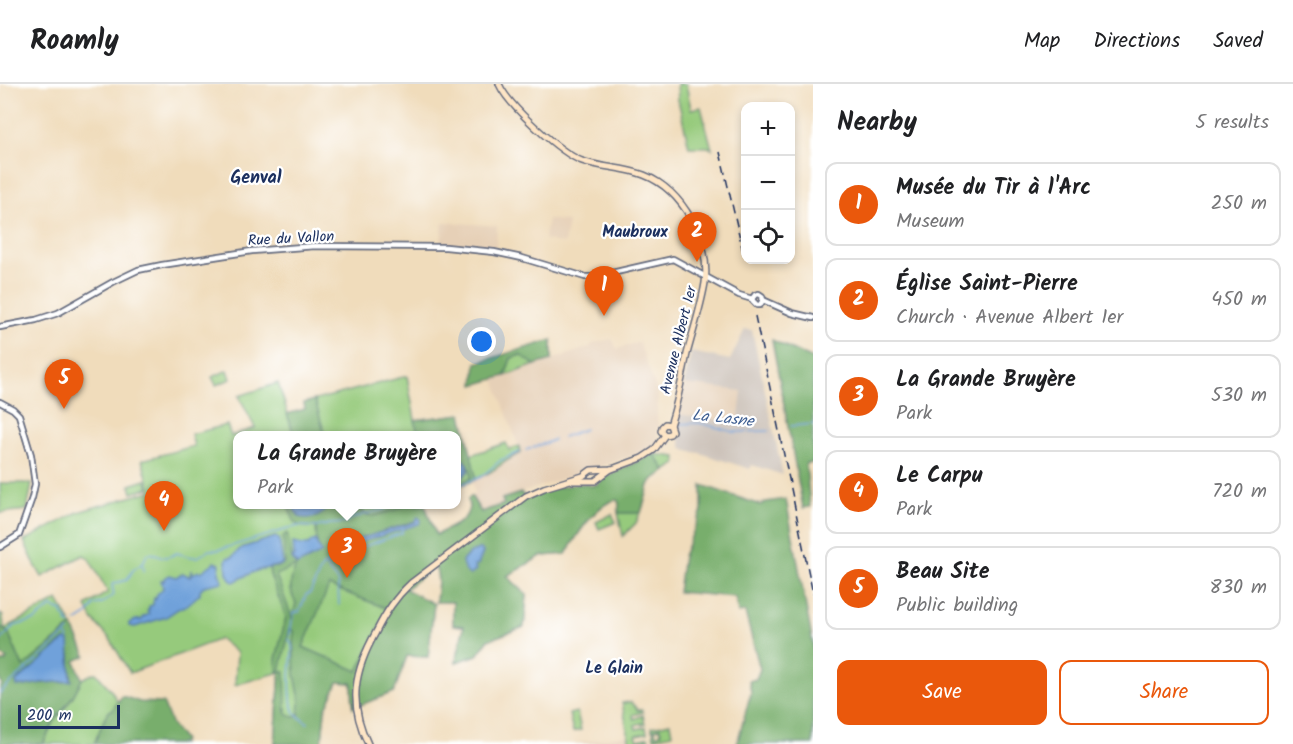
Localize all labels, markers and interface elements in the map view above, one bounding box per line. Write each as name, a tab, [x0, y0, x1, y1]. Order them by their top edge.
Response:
text: Roamly	[30, 19, 119, 64]
text: Map	[1024, 25, 1060, 58]
text: Directions	[1093, 25, 1180, 58]
text: Saved	[1213, 25, 1263, 58]
map controls	[741, 102, 795, 264]
button: +	[741, 102, 795, 156]
text: Nearby	[837, 102, 917, 144]
text: 5 results	[1195, 107, 1269, 139]
button: −	[741, 156, 795, 210]
district label: Genval	[230, 164, 282, 193]
text: Musée du Tir à l'Arc	[896, 171, 1091, 206]
text: 1	[855, 188, 862, 220]
text: 250 m	[1211, 188, 1267, 220]
text: Museum	[896, 206, 964, 238]
button: locate	[741, 210, 795, 264]
pin: 2	[678, 212, 716, 262]
district label: Maubroux	[602, 220, 668, 245]
street label: Rue du Vallon	[247, 225, 335, 253]
pin: 1	[584, 266, 624, 316]
text: Église Saint-Pierre	[896, 267, 1078, 302]
street label: Avenue Albert 1er	[654, 283, 704, 397]
text: 2	[853, 284, 864, 316]
text: 450 m	[1211, 284, 1267, 316]
text: Church · Avenue Albert 1er	[896, 302, 1123, 334]
your location	[467, 327, 496, 356]
pin: 5	[44, 360, 84, 409]
text: La Grande Bruyère	[896, 363, 1076, 398]
text: 3	[853, 380, 864, 412]
text: 530 m	[1211, 380, 1267, 412]
text: Park	[896, 398, 932, 430]
water label: La Lasne	[691, 403, 756, 434]
popup	[233, 431, 461, 509]
text: La Grande Bruyère	[257, 437, 437, 472]
text: Le Carpu	[896, 459, 983, 494]
text: Park	[257, 472, 293, 504]
text: 4	[853, 476, 864, 508]
text: 720 m	[1212, 476, 1267, 508]
pin: 4	[144, 482, 184, 531]
text: Park	[896, 494, 932, 526]
pin: 3	[328, 528, 366, 578]
text: Beau Site	[896, 555, 989, 590]
text: 5	[853, 572, 864, 604]
text: 830 m	[1210, 572, 1267, 604]
text: Public building	[896, 590, 1018, 622]
district label: Le Glain	[585, 656, 643, 681]
button: Save	[837, 660, 1047, 725]
button: Share	[1059, 660, 1269, 725]
scale bar	[18, 702, 120, 730]
text: 200 m	[27, 703, 71, 728]

